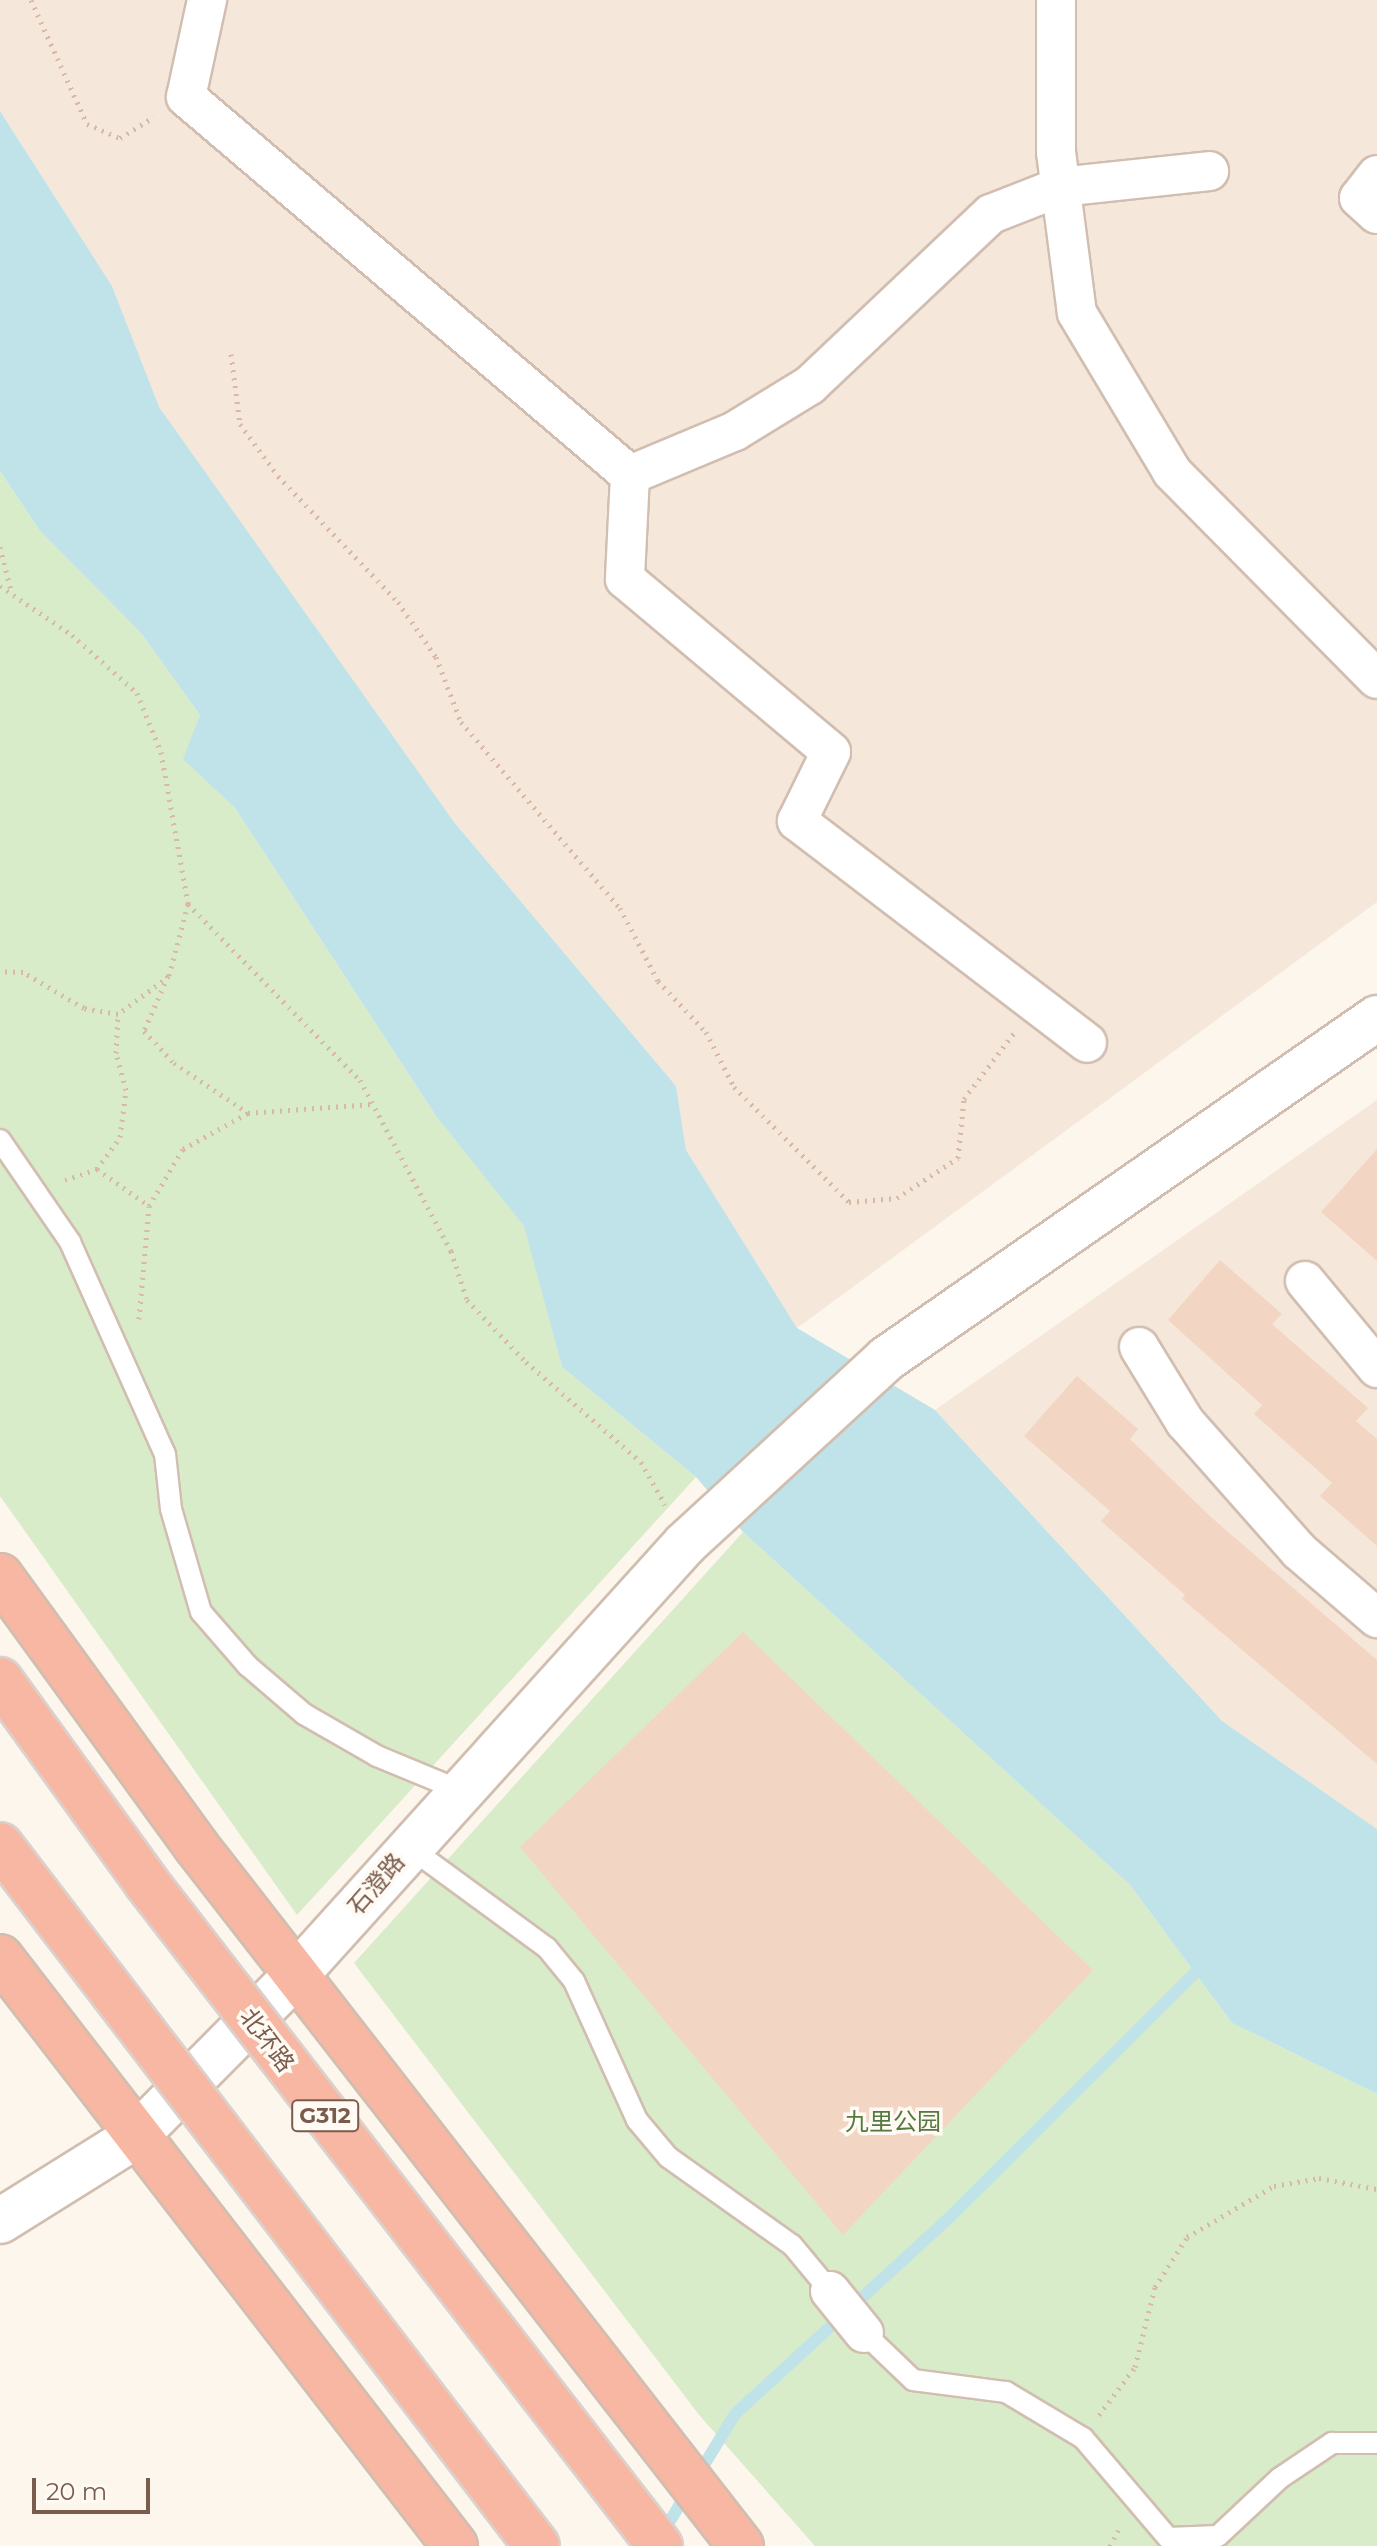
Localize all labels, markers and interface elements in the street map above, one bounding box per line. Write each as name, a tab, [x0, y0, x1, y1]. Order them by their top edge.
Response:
street label: 石澄路	[342, 1847, 410, 1921]
street label: 北环路	[234, 2003, 300, 2077]
road number: G312	[291, 2098, 359, 2134]
park label: 九里公园	[845, 2108, 941, 2136]
scale bar	[36, 2462, 154, 2512]
text: 20 m	[46, 2477, 107, 2506]

